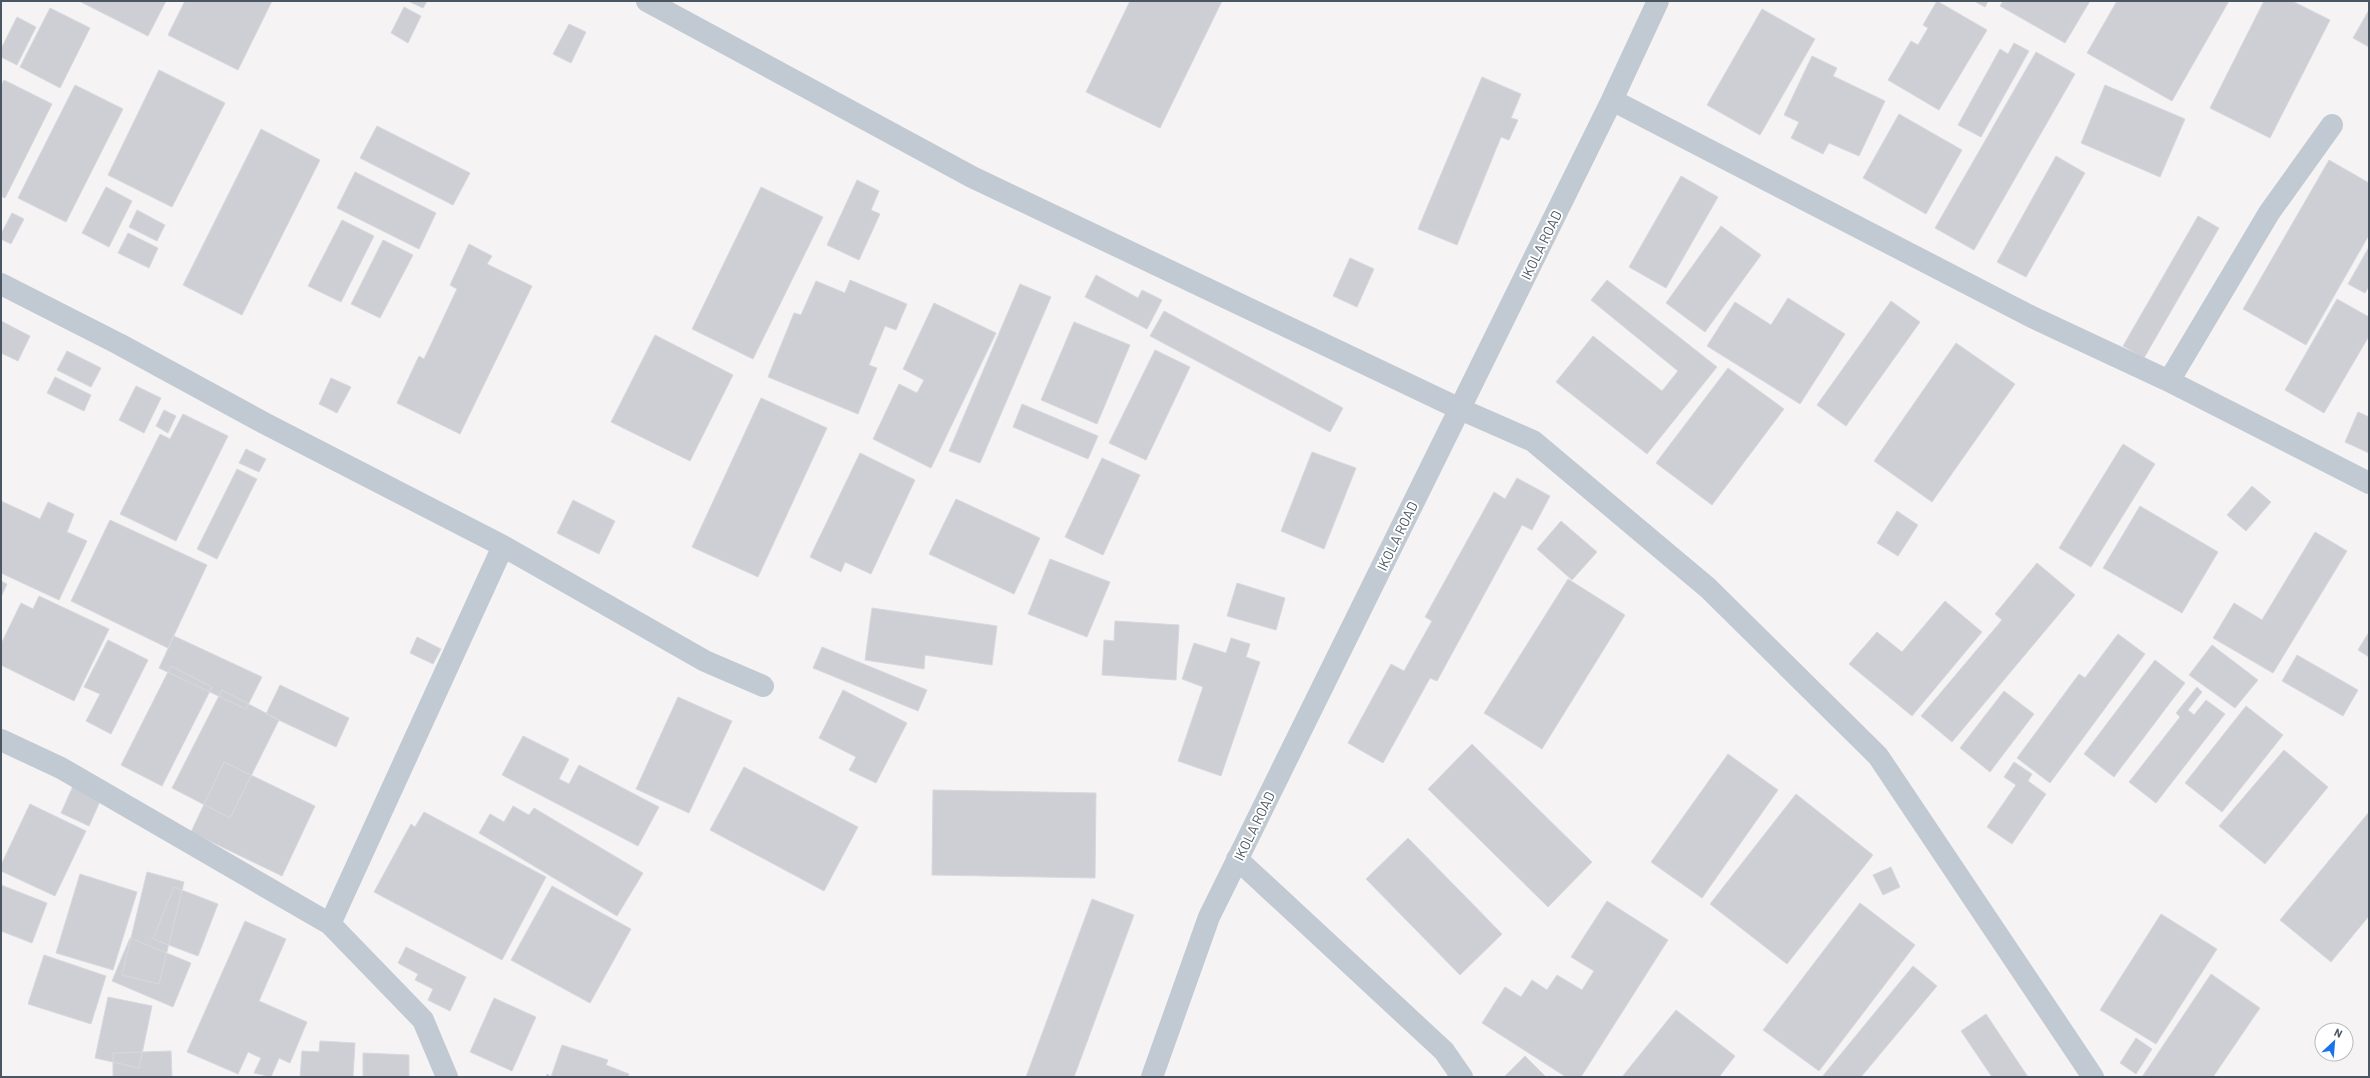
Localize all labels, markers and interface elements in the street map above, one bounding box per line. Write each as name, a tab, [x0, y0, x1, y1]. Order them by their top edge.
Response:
street label: IKOLA ROAD	[1517, 208, 1565, 282]
street label: IKOLA ROAD	[1373, 499, 1421, 573]
street label: IKOLA ROAD	[1230, 789, 1278, 863]
north arrow	[2314, 1022, 2354, 1062]
text: N	[2332, 1025, 2345, 1040]

